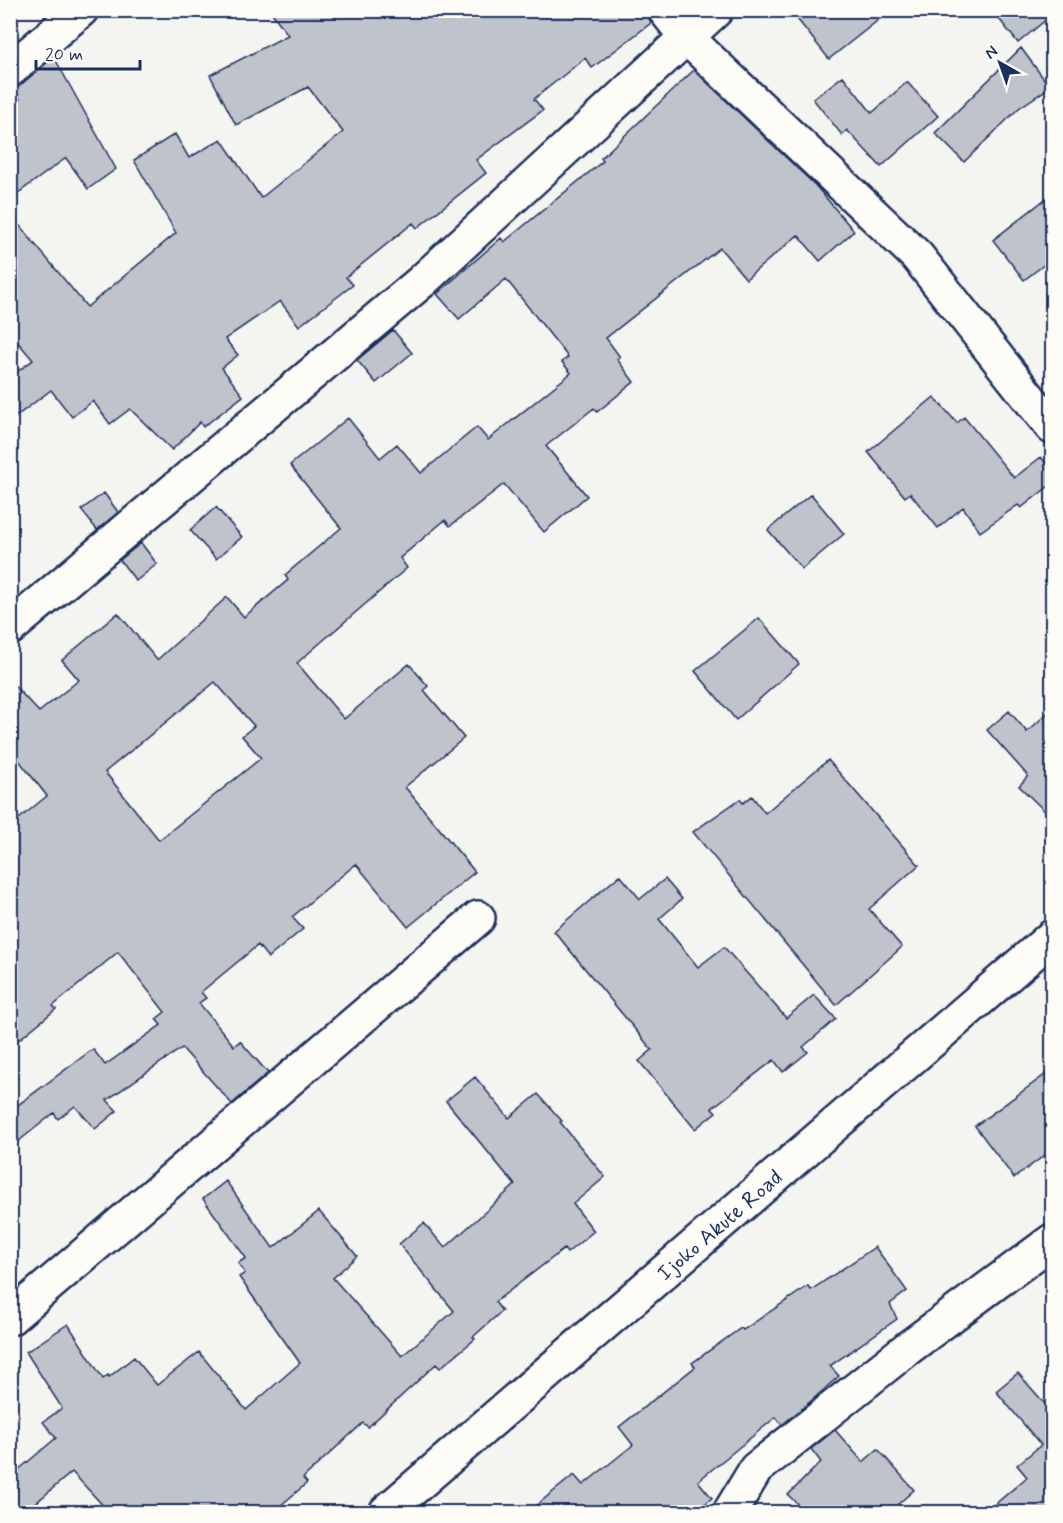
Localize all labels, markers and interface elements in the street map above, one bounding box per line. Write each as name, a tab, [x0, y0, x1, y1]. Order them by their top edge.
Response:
scale bar	[36, 33, 140, 71]
north arrow	[970, 33, 1030, 93]
text: N	[980, 41, 1002, 64]
text: 20 m	[45, 43, 83, 67]
street label: Ijoko Akute Road	[652, 1164, 789, 1288]

